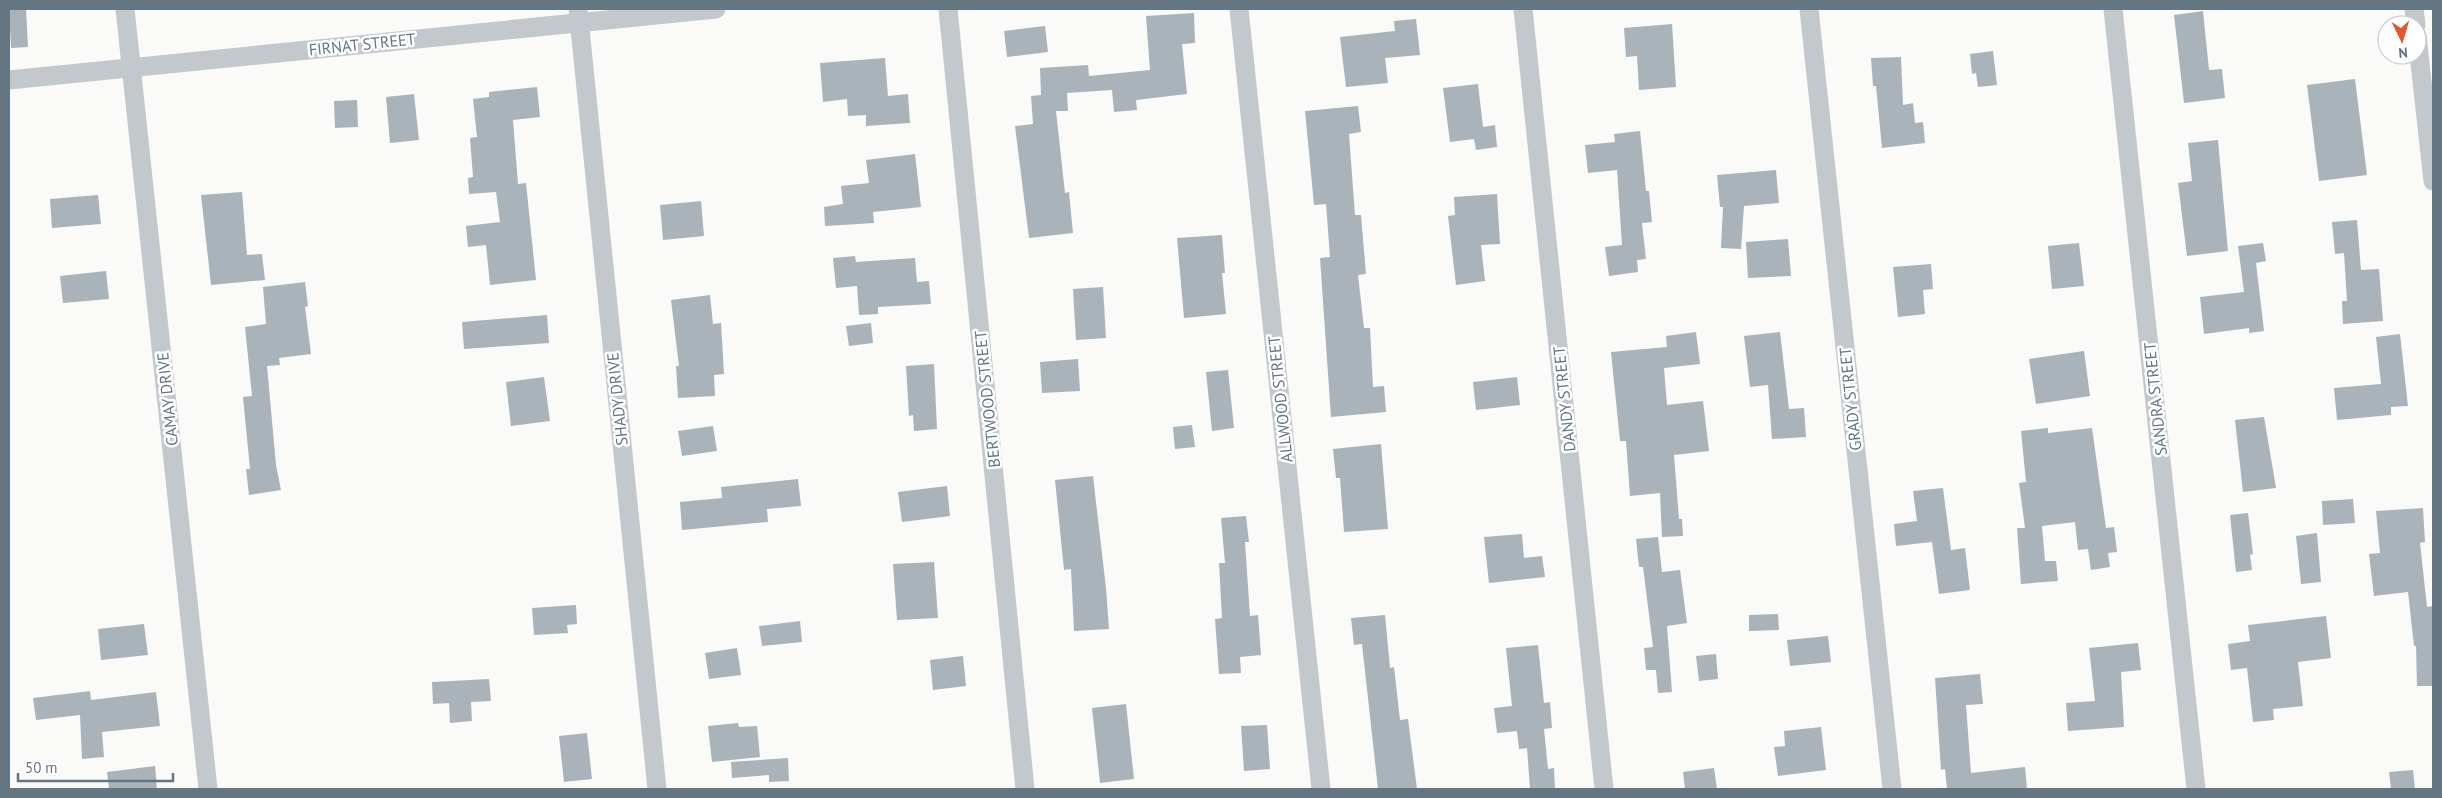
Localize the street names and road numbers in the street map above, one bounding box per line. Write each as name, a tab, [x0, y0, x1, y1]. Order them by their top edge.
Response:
street label: FIRNAT STREET	[308, 28, 416, 60]
street label: BERTWOOD STREET	[970, 329, 1004, 469]
street label: ALLWOOD STREET	[1263, 335, 1297, 463]
street label: SANDRA STREET	[2139, 341, 2171, 457]
street label: DANDY STREET	[1549, 345, 1579, 453]
street label: GRADY STREET	[1835, 346, 1865, 452]
street label: CAMAY DRIVE	[152, 351, 182, 447]
street label: SHADY DRIVE	[602, 351, 632, 447]

